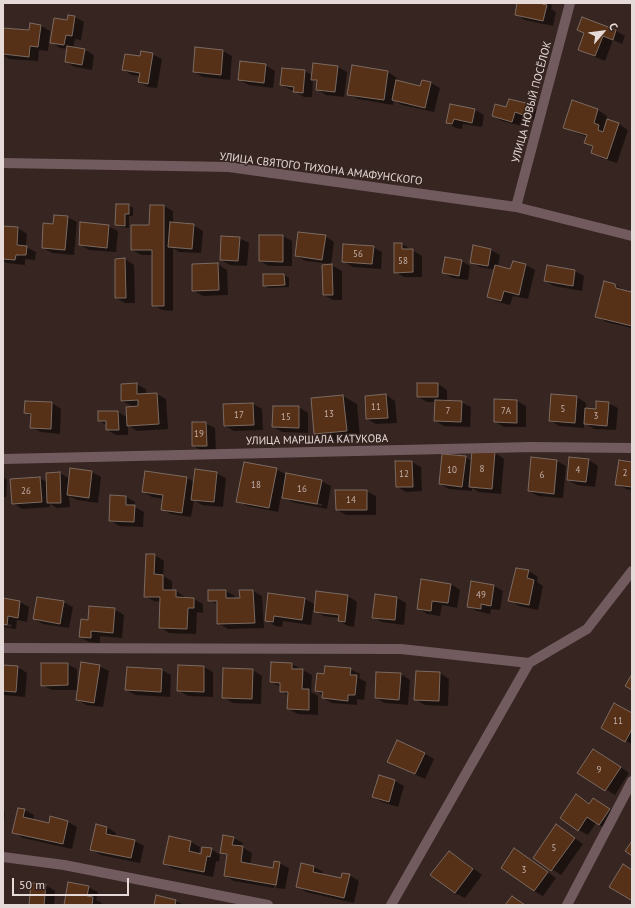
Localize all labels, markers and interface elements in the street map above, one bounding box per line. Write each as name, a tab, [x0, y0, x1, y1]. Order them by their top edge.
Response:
north arrow	[583, 12, 623, 52]
text: С	[606, 20, 621, 32]
street label: УЛИЦА НОВЫЙ ПОСЁЛОК	[509, 40, 555, 164]
street label: УЛИЦА СВЯТОГО ТИХОНА АМАФУНСКОГО	[219, 150, 423, 188]
house number: 56	[353, 249, 363, 259]
house number: 58	[398, 256, 408, 266]
house number: 11	[371, 402, 381, 412]
house number: 5	[561, 404, 565, 414]
house number: 7	[446, 406, 450, 416]
house number: 7А	[501, 406, 511, 416]
house number: 13	[324, 409, 334, 419]
house number: 17	[234, 410, 244, 420]
house number: 3	[594, 411, 598, 421]
house number: 15	[281, 412, 291, 422]
house number: 19	[194, 429, 204, 439]
street label: УЛИЦА МАРШАЛА КАТУКОВА	[246, 432, 388, 448]
house number: 8	[480, 464, 484, 474]
house number: 10	[447, 465, 457, 475]
house number: 4	[576, 465, 580, 475]
house number: 2	[623, 468, 627, 478]
house number: 12	[399, 469, 409, 479]
house number: 6	[540, 470, 544, 480]
house number: 18	[251, 480, 261, 490]
house number: 16	[297, 484, 307, 494]
house number: 26	[21, 486, 31, 496]
house number: 14	[346, 495, 356, 505]
house number: 49	[476, 590, 486, 600]
house number: 11	[613, 716, 623, 726]
house number: 9	[597, 765, 601, 775]
house number: 5	[552, 843, 556, 853]
house number: 3	[522, 865, 526, 875]
scale bar	[14, 870, 131, 896]
text: 50 m	[19, 877, 45, 892]

